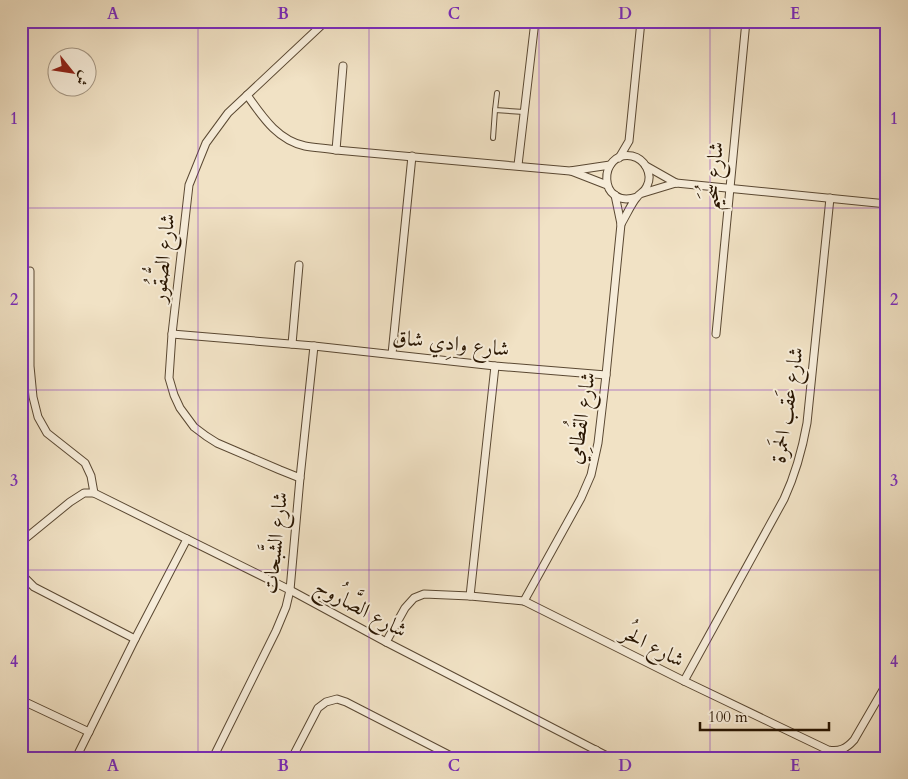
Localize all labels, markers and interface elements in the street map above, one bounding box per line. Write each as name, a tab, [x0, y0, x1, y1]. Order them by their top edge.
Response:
text: A	[107, 3, 119, 25]
text: B	[277, 3, 289, 25]
text: C	[448, 3, 460, 25]
text: D	[618, 3, 632, 25]
text: E	[790, 3, 800, 25]
north arrow	[48, 48, 98, 98]
text: ش	[71, 67, 95, 89]
text: 1	[10, 108, 18, 130]
text: 1	[890, 108, 898, 130]
street label: شارع سُحَيم	[692, 140, 737, 212]
street label: شارع الصُّقُور	[137, 212, 186, 306]
text: 2	[10, 289, 18, 311]
text: 2	[890, 289, 898, 311]
street label: شارع وادِي شاق	[391, 323, 511, 367]
street label: شارع عَقب الحَمرة	[763, 345, 814, 466]
street label: شارع القُطامِي	[556, 369, 606, 467]
text: 3	[10, 470, 18, 492]
text: 3	[890, 470, 898, 492]
street label: شارع الشَّبحات	[252, 490, 298, 596]
street label: شارع الصَّارُوج	[308, 568, 414, 648]
street label: شارع الحُر	[613, 614, 691, 677]
text: 4	[10, 651, 18, 673]
text: 4	[890, 651, 898, 673]
scale bar	[700, 699, 829, 731]
text: 100 m	[708, 707, 748, 727]
text: A	[107, 755, 119, 777]
text: B	[277, 755, 289, 777]
text: C	[448, 755, 460, 777]
text: D	[618, 755, 632, 777]
text: E	[790, 755, 800, 777]

